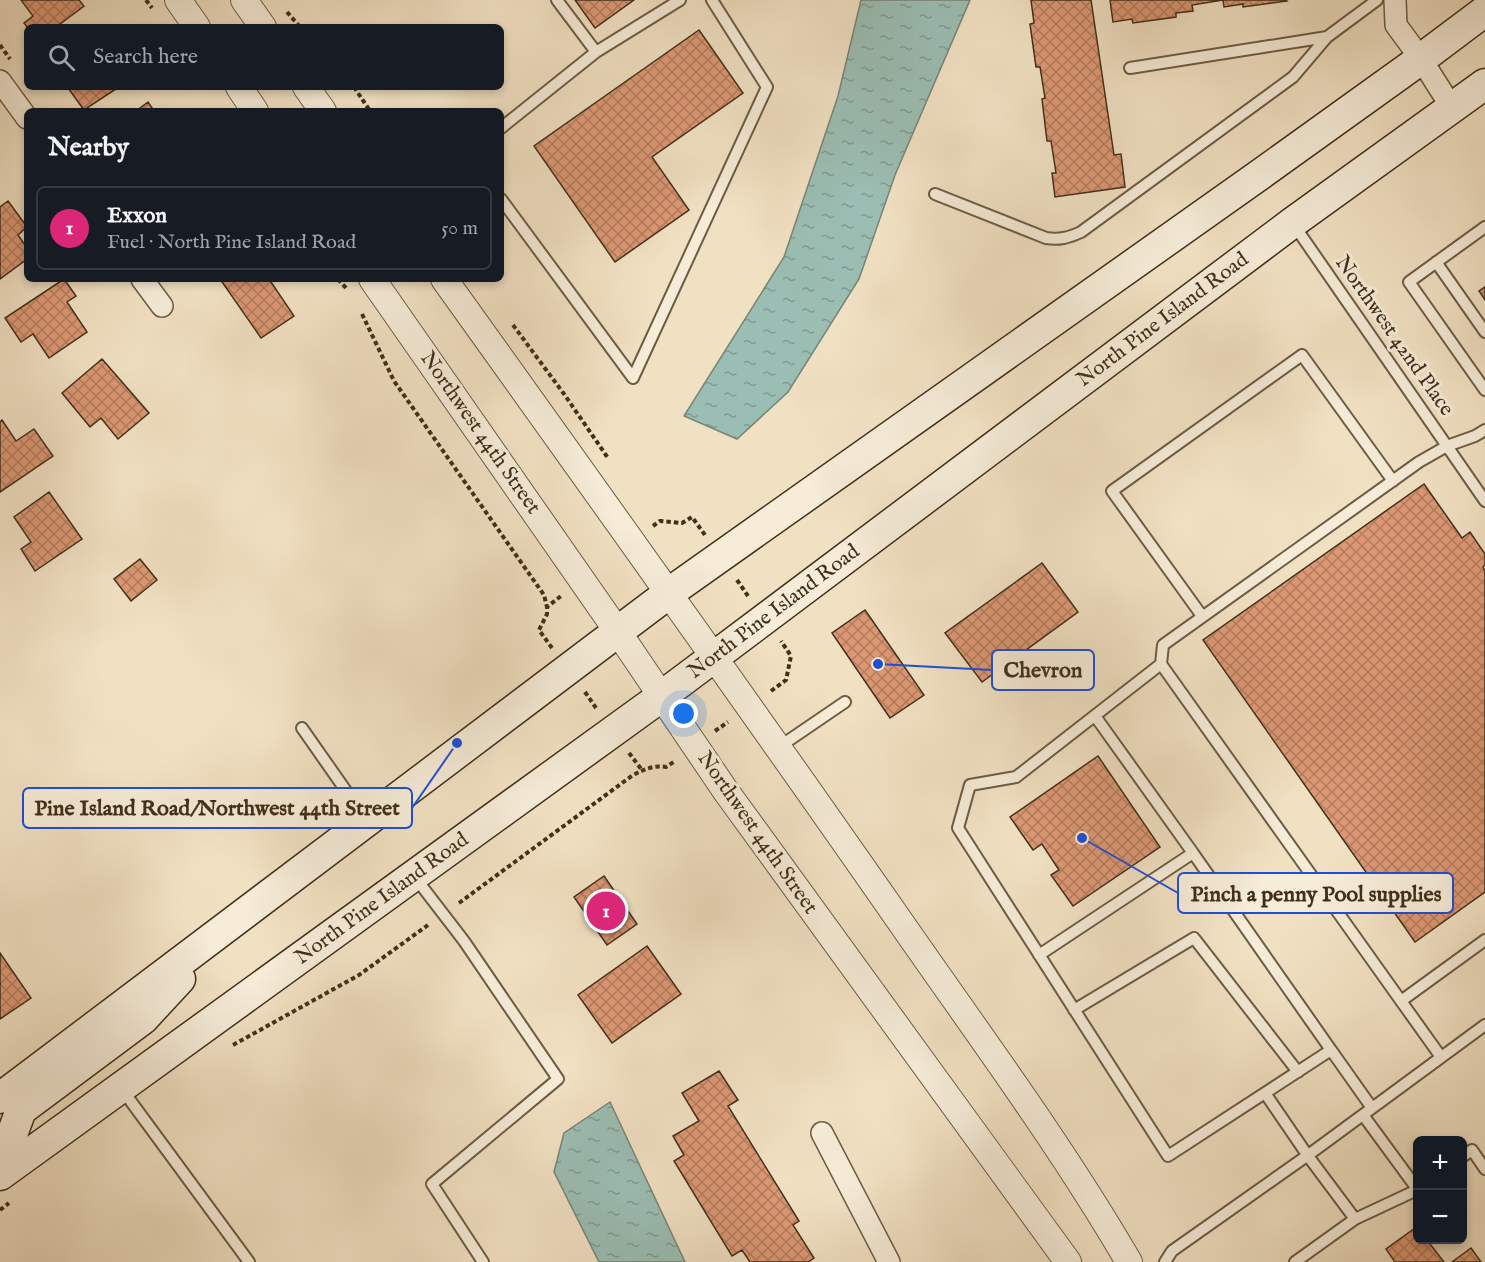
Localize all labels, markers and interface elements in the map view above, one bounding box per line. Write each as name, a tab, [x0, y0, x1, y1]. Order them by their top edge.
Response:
search box	[24, 24, 504, 90]
icon: search	[45, 41, 78, 74]
text: Search here	[93, 43, 198, 71]
text: Nearby	[48, 131, 129, 164]
text: Exxon	[107, 202, 167, 230]
text: 1	[66, 216, 73, 241]
text: 50 m	[441, 216, 478, 241]
text: Fuel · North Pine Island Road	[107, 230, 356, 255]
street label: North Pine Island Road	[1072, 246, 1255, 393]
street label: Northwest 42nd Place	[1328, 250, 1460, 422]
street label: Northwest 44th Street	[414, 346, 546, 520]
street label: North Pine Island Road	[683, 538, 866, 685]
callout: Chevron	[992, 650, 1094, 690]
text: Chevron	[1004, 657, 1083, 685]
your location	[669, 699, 698, 728]
street label: Northwest 44th Street	[691, 746, 823, 920]
callout: Pine Island Road/Northwest 44th Street	[23, 788, 412, 828]
text: Pine Island Road/Northwest 44th Street	[34, 795, 400, 823]
street label: North Pine Island Road	[290, 826, 475, 971]
callout: Pinch a penny Pool supplies	[1178, 873, 1453, 913]
text: Pinch a penny Pool supplies	[1191, 881, 1442, 909]
pin: 1	[586, 888, 626, 934]
map controls	[1413, 1136, 1467, 1244]
button: +	[1413, 1136, 1467, 1190]
button: −	[1413, 1190, 1467, 1244]

